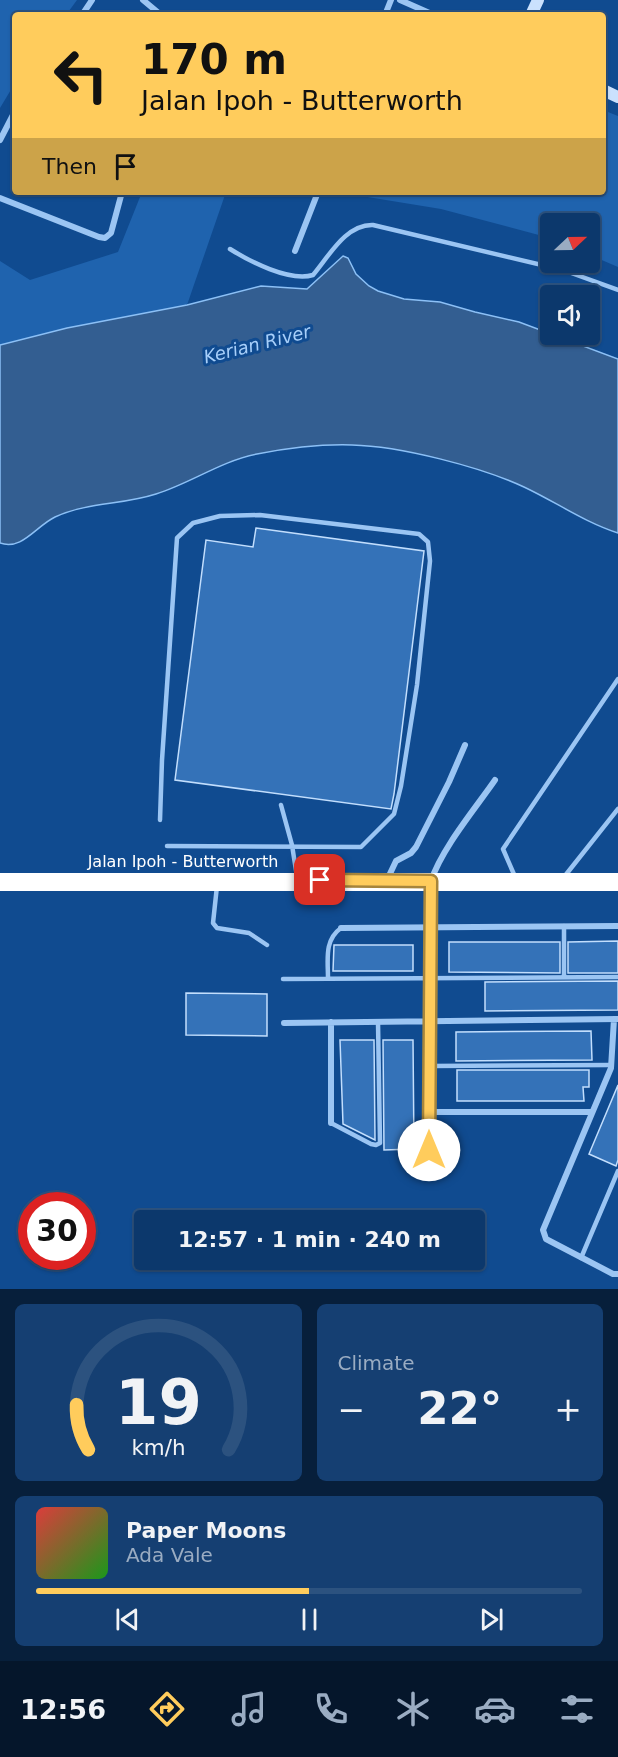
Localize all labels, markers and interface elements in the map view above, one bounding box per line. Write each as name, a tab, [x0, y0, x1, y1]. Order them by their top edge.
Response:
text: 170 m	[141, 35, 287, 84]
icon: left	[42, 36, 120, 114]
text: Jalan Ipoh - Butterworth	[141, 85, 463, 116]
icon: arrive	[109, 150, 142, 183]
text: Then	[42, 154, 97, 179]
north arrow	[540, 213, 600, 273]
map controls	[540, 213, 600, 345]
button: sound	[540, 285, 600, 345]
water label: Kerian River	[201, 320, 314, 367]
street label: Jalan Ipoh - Butterworth	[87, 852, 278, 871]
pin	[294, 854, 345, 905]
icon: arrive	[303, 863, 336, 896]
position arrow	[397, 1118, 461, 1182]
speed limit sign: 30	[18, 1192, 96, 1270]
text: 12:57 · 1 min · 240 m	[178, 1227, 441, 1252]
text: Climate	[338, 1351, 414, 1375]
text: 19	[115, 1366, 202, 1439]
text: 22°	[417, 1382, 502, 1435]
text: −	[338, 1390, 365, 1429]
text: +	[554, 1390, 582, 1429]
text: km/h	[131, 1435, 185, 1460]
text: Paper Moons	[126, 1518, 286, 1543]
text: Ada Vale	[126, 1543, 213, 1567]
icon: previous	[111, 1603, 144, 1636]
icon: pause	[293, 1603, 326, 1636]
icon: next	[475, 1603, 508, 1636]
icon: directions	[146, 1688, 188, 1730]
icon: music	[228, 1688, 270, 1730]
icon: phone	[310, 1688, 352, 1730]
icon: climate	[392, 1688, 434, 1730]
icon: car	[474, 1688, 516, 1730]
icon: filters	[556, 1688, 598, 1730]
text: 12:56	[20, 1694, 106, 1725]

